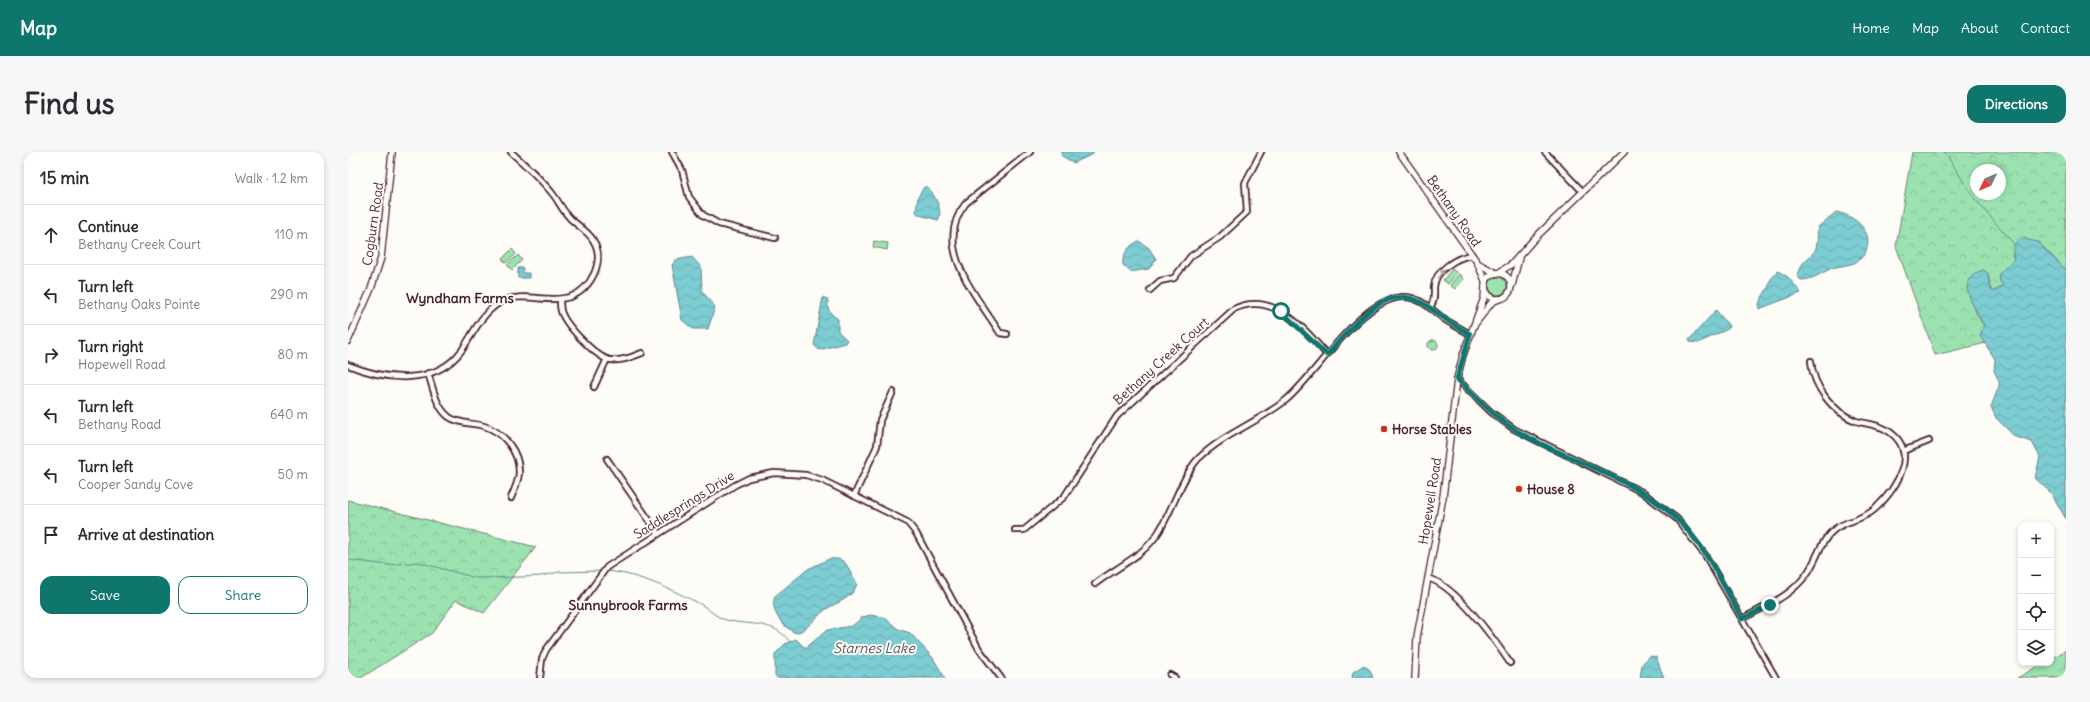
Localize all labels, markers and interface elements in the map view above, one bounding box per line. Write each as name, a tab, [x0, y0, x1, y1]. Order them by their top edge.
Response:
text: Map	[20, 16, 57, 40]
text: Home	[1852, 19, 1890, 37]
text: Map	[1912, 19, 1939, 37]
text: About	[1961, 19, 1999, 37]
text: Contact	[2021, 19, 2070, 37]
button: Directions	[1967, 85, 2066, 123]
text: Find us	[24, 86, 115, 122]
north arrow	[1970, 164, 2006, 200]
text: 15 min	[40, 167, 89, 189]
text: Walk · 1.2 km	[234, 170, 308, 187]
street label: Bethany Road	[1423, 172, 1485, 250]
street label: Cogburn Road	[359, 181, 387, 267]
text: Continue	[78, 217, 139, 236]
icon: ahead	[40, 224, 62, 246]
text: 110 m	[275, 226, 308, 243]
text: Bethany Creek Court	[78, 236, 201, 253]
one-way arrow	[1437, 269, 1445, 279]
text: Turn left	[78, 277, 133, 296]
icon: left	[40, 284, 62, 306]
text: 290 m	[270, 286, 308, 303]
district label: Wyndham Farms	[406, 289, 515, 307]
text: Bethany Oaks Pointe	[78, 296, 200, 313]
route start	[1272, 302, 1290, 320]
street label: Bethany Creek Court	[1110, 313, 1213, 408]
text: Turn right	[78, 337, 143, 356]
icon: right	[40, 344, 62, 366]
text: 80 m	[277, 346, 308, 363]
text: Hopewell Road	[78, 356, 166, 373]
text: Turn left	[78, 397, 133, 416]
icon: left	[40, 404, 62, 426]
text: 640 m	[270, 406, 308, 423]
text: Bethany Road	[78, 416, 161, 433]
place label: Horse Stables	[1392, 421, 1472, 438]
marker: Horse Stables	[1379, 424, 1389, 434]
street label: Hopewell Road	[1415, 456, 1445, 546]
text: Turn left	[78, 457, 133, 476]
icon: left	[40, 464, 62, 486]
text: 50 m	[277, 466, 308, 483]
street label: Saddlesprings Drive	[630, 467, 738, 543]
text: Cooper Sandy Cove	[78, 476, 193, 493]
place label: House 8	[1527, 481, 1575, 498]
marker: House 8	[1514, 484, 1524, 494]
map controls	[2018, 522, 2054, 666]
button: +	[2018, 522, 2054, 558]
icon: arrive	[40, 524, 62, 546]
text: Arrive at destination	[78, 525, 214, 544]
button: −	[2018, 558, 2054, 594]
button: Save	[40, 576, 170, 614]
button: Share	[178, 576, 308, 614]
button: locate	[2018, 594, 2054, 630]
district label: Sunnybrook Farms	[568, 596, 688, 614]
route end	[1761, 596, 1779, 614]
button: layers	[2018, 630, 2054, 666]
water label: Starnes Lake	[833, 639, 916, 657]

